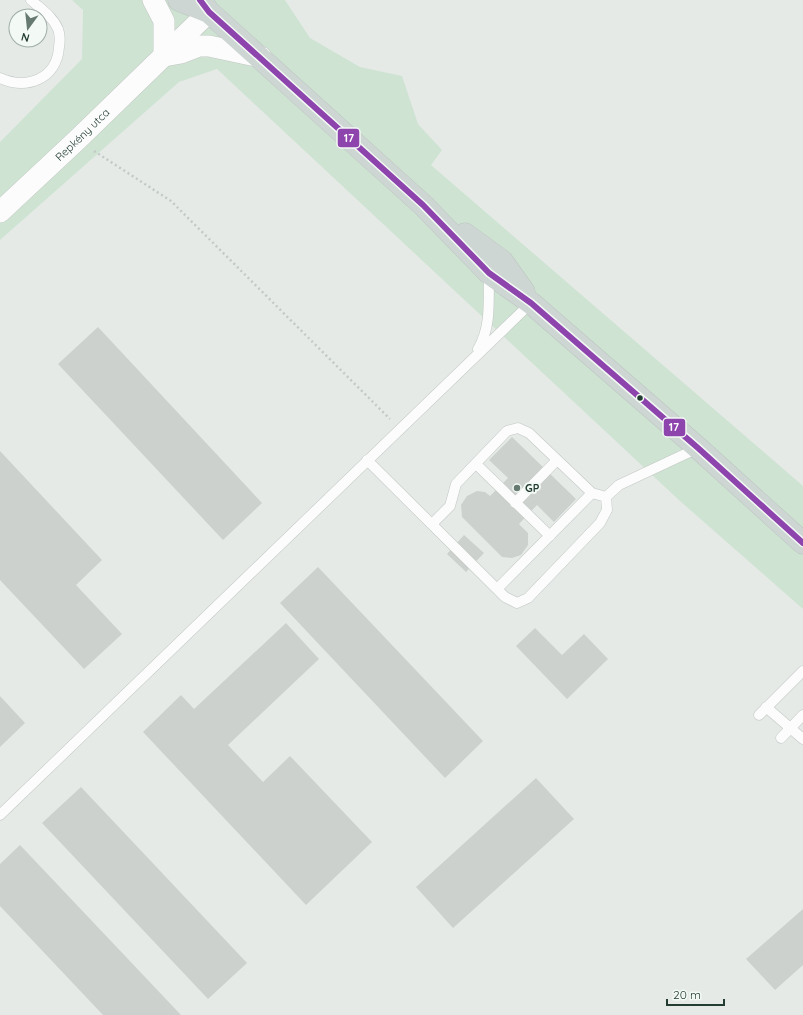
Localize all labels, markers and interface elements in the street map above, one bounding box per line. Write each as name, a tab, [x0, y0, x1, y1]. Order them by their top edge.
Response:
north arrow	[8, 8, 48, 48]
text: N	[20, 30, 31, 45]
street label: Repkény utca	[52, 105, 112, 164]
line badge: 17	[337, 128, 360, 148]
text: 17	[344, 131, 354, 145]
unlabelled marker	[635, 393, 645, 403]
line badge: 17	[663, 418, 686, 437]
text: 17	[669, 420, 679, 434]
place label: GP	[525, 481, 540, 495]
marker: GP	[512, 483, 522, 493]
scale bar	[667, 981, 724, 1007]
text: 20 m	[673, 987, 701, 1002]

